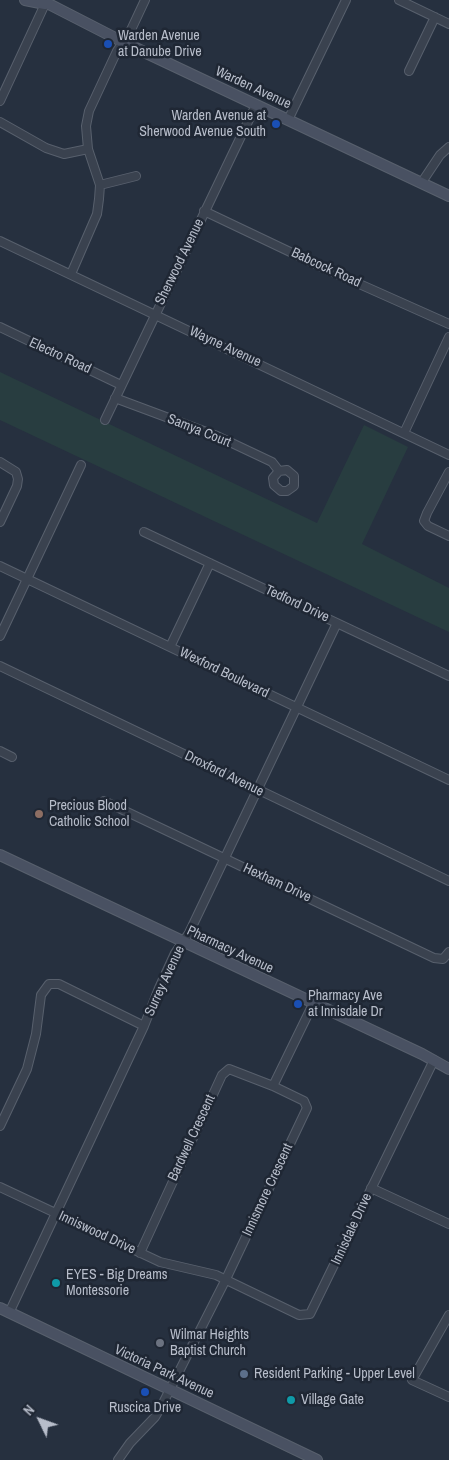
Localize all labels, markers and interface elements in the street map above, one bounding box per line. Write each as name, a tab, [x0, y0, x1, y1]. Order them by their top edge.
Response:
place label: Warden Avenue at Danube Drive	[118, 28, 202, 60]
marker: Warden Avenue at Danube Drive	[102, 38, 114, 50]
street label: Warden Avenue	[212, 63, 294, 113]
place label: Warden Avenue at Sherwood Avenue South	[139, 108, 266, 140]
marker: Warden Avenue at Sherwood Avenue South	[270, 118, 282, 130]
street label: Sherwood Avenue	[152, 216, 208, 308]
street label: Babcock Road	[289, 245, 363, 291]
street label: Wayne Avenue	[186, 323, 264, 371]
street label: Electro Road	[26, 334, 94, 378]
street label: Samya Court	[165, 411, 233, 451]
street label: Tedford Drive	[262, 582, 332, 626]
street label: Wexford Boulevard	[177, 644, 271, 702]
street label: Droxford Avenue	[182, 748, 266, 800]
place label: Precious Blood Catholic School	[49, 798, 129, 830]
marker: Precious Blood Catholic School	[33, 808, 45, 820]
street label: Hexham Drive	[240, 860, 314, 906]
street label: Pharmacy Avenue	[184, 923, 276, 977]
street label: Surrey Avenue	[141, 943, 189, 1019]
place label: Pharmacy Ave at Innisdale Dr	[308, 988, 383, 1020]
marker: Pharmacy Ave at Innisdale Dr	[292, 998, 304, 1010]
street label: Bardwell Crescent	[165, 1092, 219, 1184]
street label: Innismore Crescent	[239, 1141, 297, 1239]
street label: Innisdale Drive	[328, 1190, 376, 1268]
street label: Inniswood Drive	[56, 1208, 138, 1258]
place label: EYES - Big Dreams Montessorie	[66, 1267, 167, 1300]
marker: EYES - Big Dreams Montessorie	[50, 1277, 62, 1289]
place label: Wilmar Heights Baptist Church	[170, 1327, 249, 1360]
marker: Wilmar Heights Baptist Church	[154, 1337, 166, 1349]
street label: Victoria Park Avenue	[111, 1342, 217, 1402]
place label: Resident Parking - Upper Level	[254, 1366, 415, 1382]
marker: Resident Parking - Upper Level	[238, 1368, 250, 1380]
marker: Ruscica Drive	[139, 1386, 151, 1398]
place label: Village Gate	[301, 1392, 364, 1408]
marker: Village Gate	[285, 1394, 297, 1406]
north arrow	[15, 1395, 65, 1445]
place label: Ruscica Drive	[109, 1400, 181, 1416]
text: N	[19, 1401, 38, 1419]

